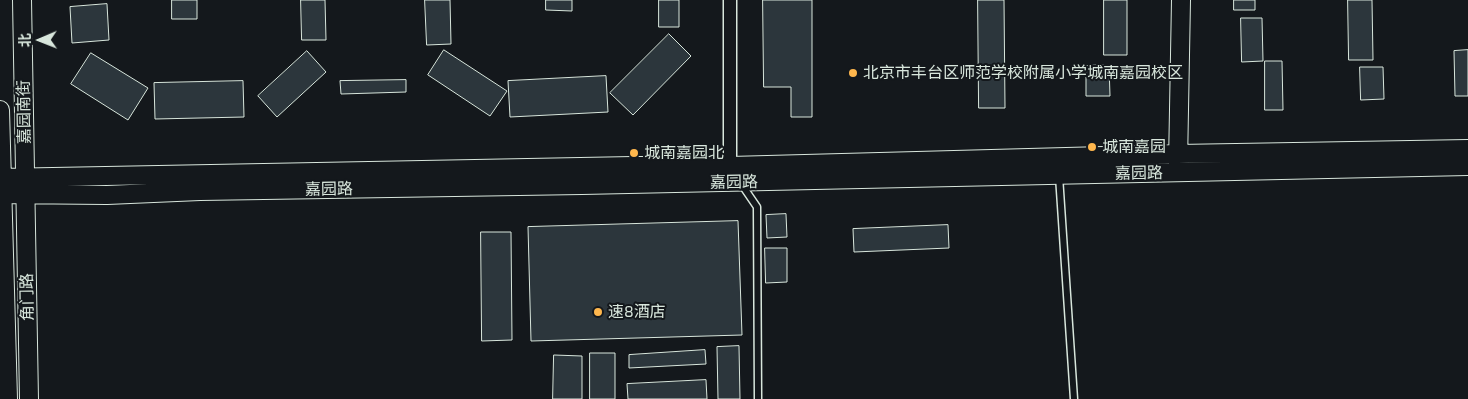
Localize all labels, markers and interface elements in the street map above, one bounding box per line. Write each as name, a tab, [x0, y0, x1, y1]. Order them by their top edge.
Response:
north arrow	[15, 15, 65, 65]
text: 北	[16, 33, 33, 47]
place label: 北京市丰台区师范学校附属小学城南嘉园校区	[863, 63, 1183, 83]
marker: 北京市丰台区师范学校附属小学城南嘉园校区	[847, 67, 859, 79]
street label: 嘉园南街	[14, 80, 34, 144]
place label: 城南嘉园	[1102, 137, 1166, 157]
marker: 城南嘉园	[1086, 141, 1098, 153]
place label: 城南嘉园北	[644, 143, 724, 163]
marker: 城南嘉园北	[628, 147, 640, 159]
street label: 嘉园路	[1115, 163, 1163, 183]
street label: 嘉园路	[710, 172, 758, 192]
street label: 嘉园路	[305, 179, 353, 199]
street label: 角门路	[17, 273, 37, 321]
place label: 速8酒店	[608, 302, 666, 322]
marker: 速8酒店	[592, 306, 604, 318]

